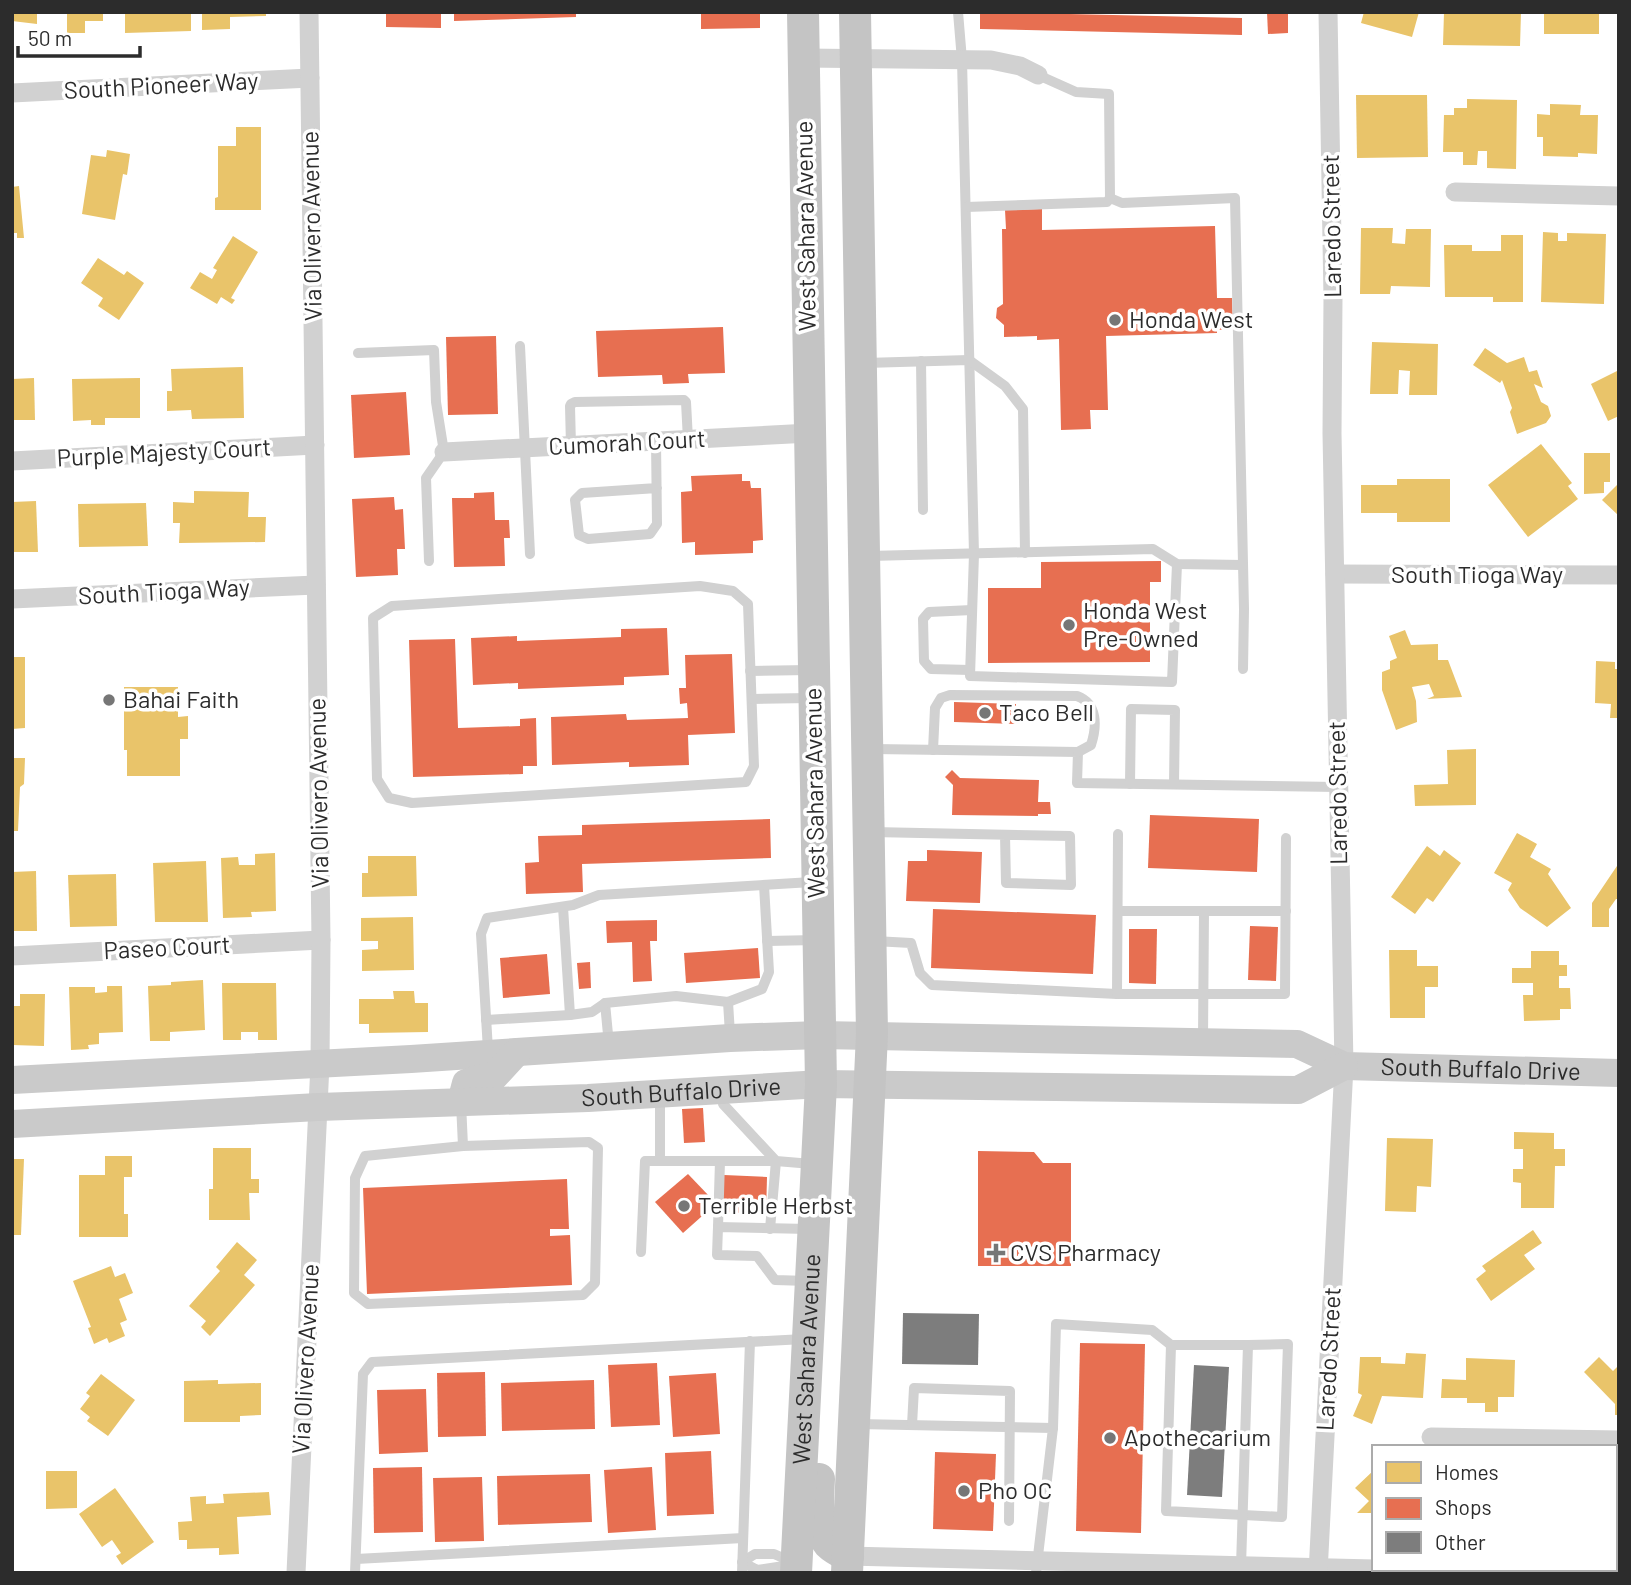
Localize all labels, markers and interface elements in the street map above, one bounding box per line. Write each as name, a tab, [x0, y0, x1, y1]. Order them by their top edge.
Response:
scale bar	[18, 14, 140, 58]
text: 50 m	[28, 25, 72, 50]
street label: South Pioneer Way	[63, 65, 259, 104]
street label: West Sahara Avenue	[788, 120, 821, 332]
street label: Via Olivero Avenue	[294, 131, 327, 321]
street label: Laredo Street	[1315, 154, 1346, 298]
place label: Honda West	[1129, 304, 1253, 333]
marker: Honda West	[1107, 312, 1123, 328]
street label: Cumorah Court	[548, 423, 706, 460]
street label: Purple Majesty Court	[56, 431, 272, 472]
street label: South Tioga Way	[1391, 559, 1563, 588]
street label: South Tioga Way	[77, 572, 251, 609]
place label: Honda West Pre-Owned	[1083, 595, 1207, 652]
marker: Honda West Pre-Owned	[1061, 617, 1077, 633]
place label: Bahai Faith	[123, 684, 239, 713]
street label: West Sahara Avenue	[797, 687, 830, 899]
marker: Bahai Faith	[101, 692, 117, 708]
place label: Taco Bell	[999, 697, 1094, 726]
street label: Via Olivero Avenue	[301, 698, 334, 888]
marker: Taco Bell	[977, 705, 993, 721]
street label: Laredo Street	[1321, 721, 1352, 865]
street label: Paseo Court	[103, 929, 231, 964]
street label: South Buffalo Drive	[1380, 1051, 1581, 1085]
street label: South Buffalo Drive	[580, 1070, 782, 1111]
place label: Terrible Herbst	[698, 1190, 853, 1219]
marker: Terrible Herbst	[676, 1198, 692, 1214]
place label: CVS Pharmacy	[1010, 1237, 1161, 1266]
marker: CVS Pharmacy	[988, 1245, 1004, 1261]
street label: West Sahara Avenue	[786, 1253, 825, 1465]
street label: Via Olivero Avenue	[285, 1263, 324, 1455]
street label: Laredo Street	[1309, 1286, 1346, 1431]
place label: Apothecarium	[1124, 1422, 1271, 1451]
marker: Apothecarium	[1102, 1430, 1118, 1446]
legend	[1372, 1445, 1617, 1571]
text: Homes	[1435, 1459, 1499, 1484]
place label: Pho OC	[978, 1475, 1052, 1504]
marker: Pho OC	[956, 1483, 972, 1499]
text: Shops	[1435, 1494, 1492, 1519]
text: Other	[1435, 1529, 1486, 1554]

